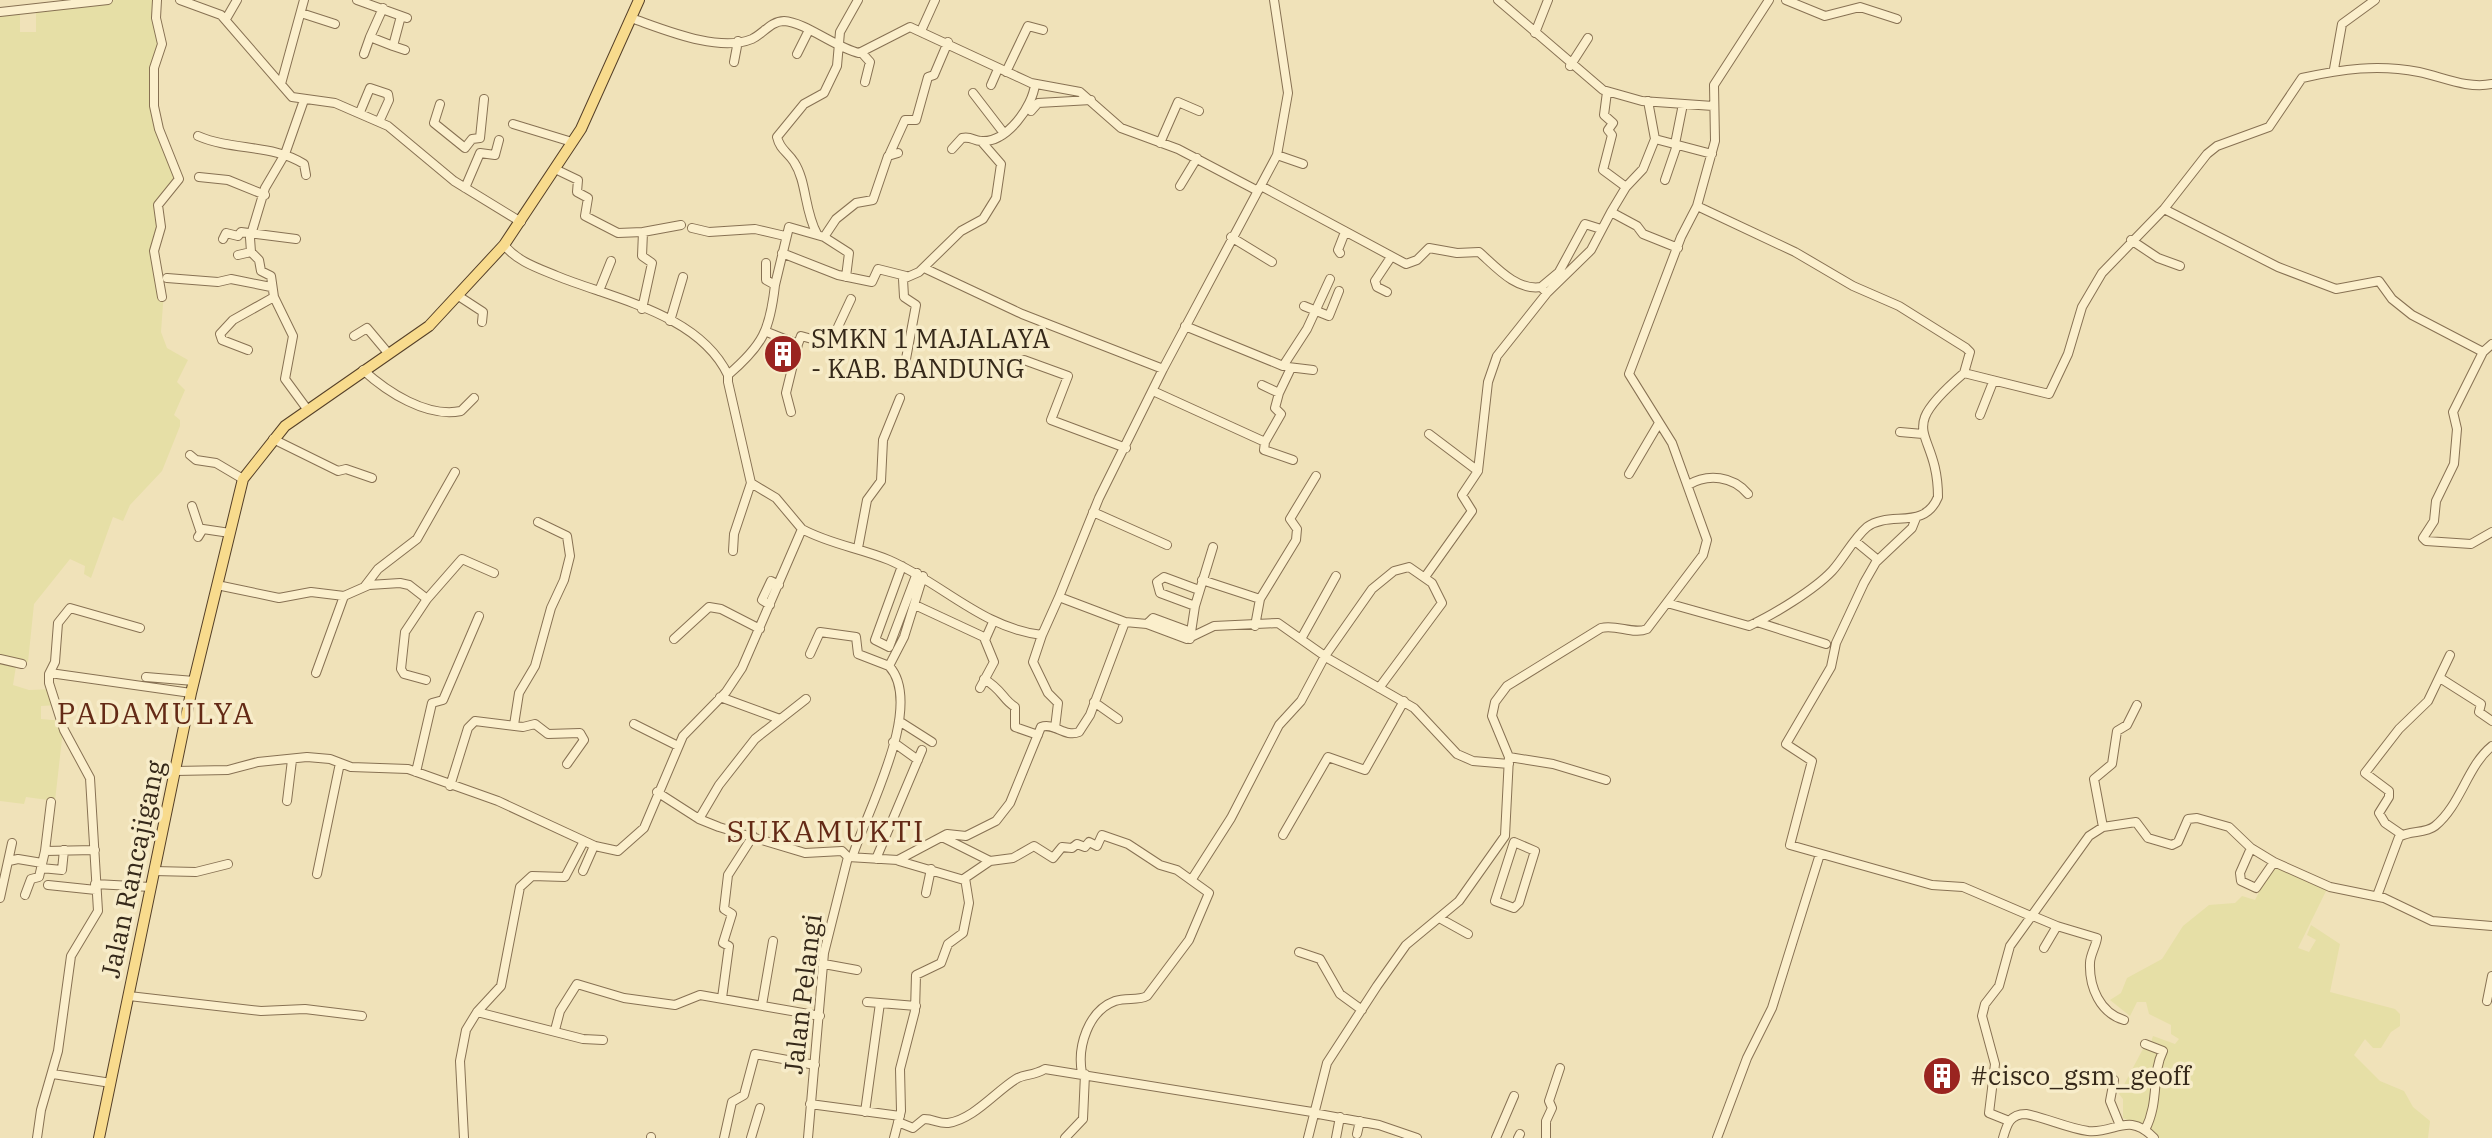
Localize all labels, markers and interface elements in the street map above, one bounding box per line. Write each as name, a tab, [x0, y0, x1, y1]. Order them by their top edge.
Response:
place label: SMKN 1 MAJALAYA - KAB. BANDUNG	[811, 321, 1050, 385]
building icon: SMKN 1 MAJALAYA - KAB. BANDUNG	[762, 333, 804, 375]
district label: PADAMULYA	[57, 693, 255, 732]
street label: Jalan Rancajigang	[92, 757, 172, 981]
district label: SUKAMUKTI	[727, 811, 925, 850]
street label: Jalan Pelangi	[775, 912, 829, 1076]
building icon: #cisco_gsm_geoff	[1921, 1055, 1963, 1097]
place label: #cisco_gsm_geoff	[1970, 1058, 2193, 1092]

